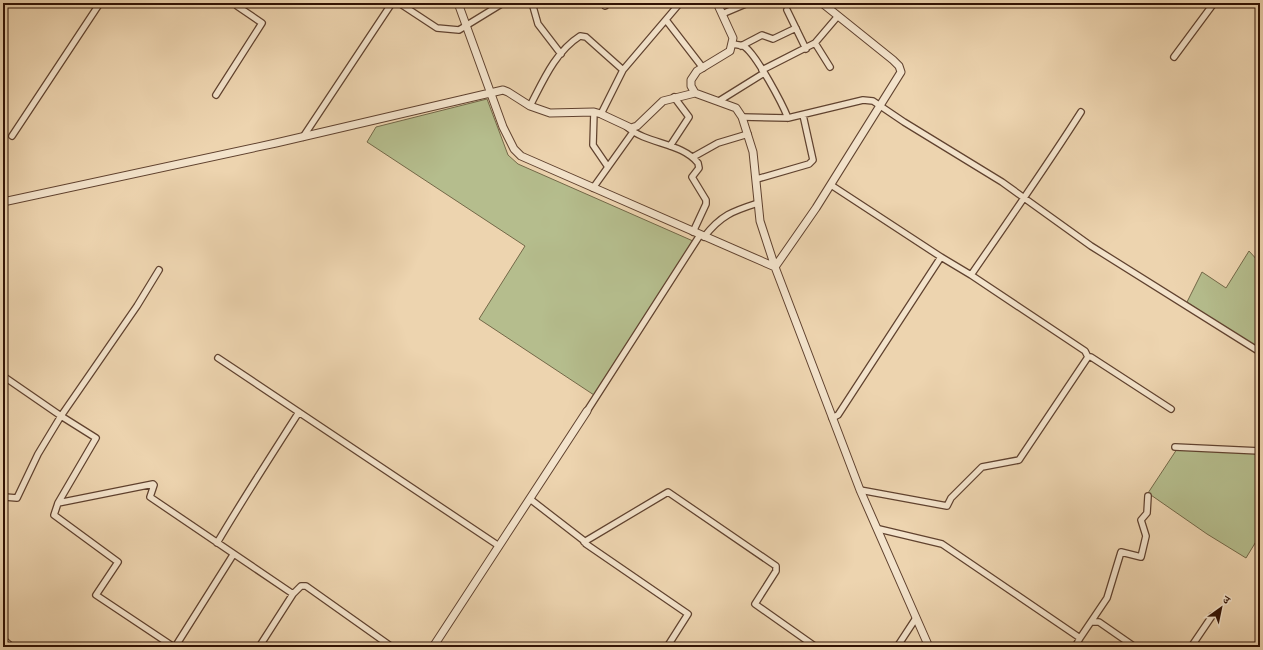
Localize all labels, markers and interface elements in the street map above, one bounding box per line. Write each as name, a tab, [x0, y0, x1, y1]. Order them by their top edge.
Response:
north arrow	[1201, 588, 1241, 628]
text: उ	[1219, 591, 1234, 609]

